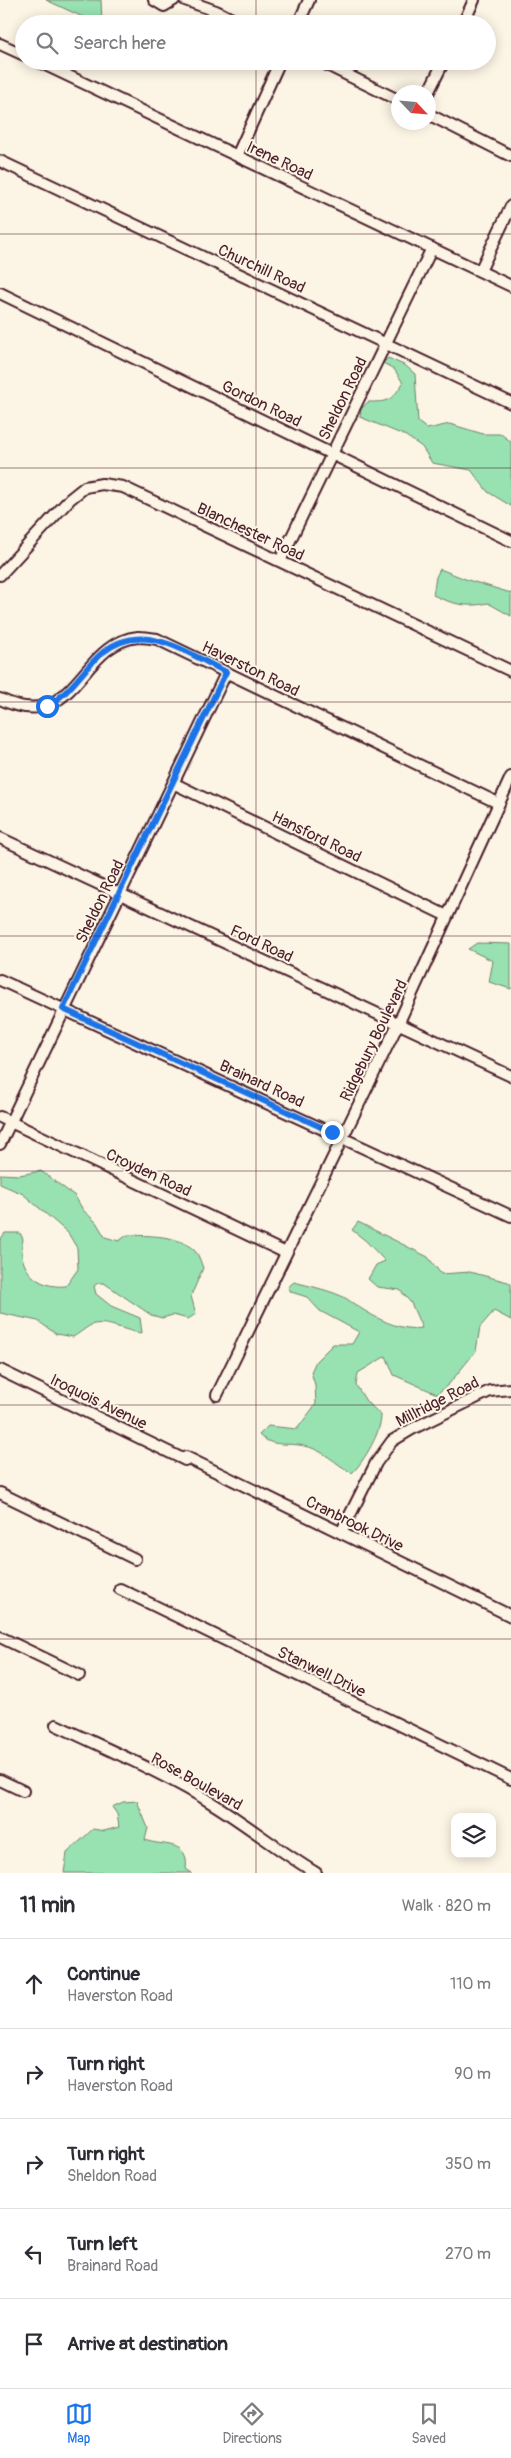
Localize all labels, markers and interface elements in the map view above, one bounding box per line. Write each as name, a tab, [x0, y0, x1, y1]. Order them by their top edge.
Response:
search box	[15, 15, 496, 70]
icon: search	[33, 29, 61, 57]
text: Search here	[73, 31, 166, 55]
north arrow	[391, 85, 436, 130]
street label: Irene Road	[243, 137, 316, 185]
street label: Churchill Road	[215, 240, 308, 298]
street label: Sheldon Road	[314, 354, 372, 443]
street label: Gordon Road	[218, 376, 305, 432]
street label: Blanchester Road	[194, 498, 307, 566]
street label: Haverston Road	[199, 637, 303, 701]
route start	[36, 695, 59, 718]
street label: Hansford Road	[269, 807, 365, 867]
street label: Sheldon Road	[71, 857, 129, 946]
street label: Ford Road	[227, 921, 296, 967]
street label: Ridgebury Boulevard	[336, 976, 412, 1105]
street label: Brainard Road	[216, 1056, 307, 1112]
route end	[321, 1121, 344, 1144]
street label: Croyden Road	[103, 1144, 194, 1201]
street label: Iroquois Avenue	[47, 1370, 150, 1434]
street label: Millridge Road	[392, 1372, 482, 1431]
street label: Cranbrook Drive	[302, 1492, 407, 1556]
street label: Stanwell Drive	[274, 1642, 369, 1702]
street label: Rose Boulevard	[147, 1748, 246, 1815]
map controls	[451, 1813, 496, 1858]
button: layers	[451, 1813, 496, 1858]
text: 11 min	[20, 1892, 75, 1919]
text: Walk · 820 m	[402, 1896, 491, 1916]
text: Continue	[67, 1962, 140, 1986]
icon: ahead	[20, 1970, 48, 1998]
text: 110 m	[450, 1974, 491, 1994]
text: Haverston Road	[67, 1986, 173, 2006]
text: Turn right	[67, 2052, 145, 2076]
icon: right	[20, 2060, 48, 2088]
text: 90 m	[454, 2064, 491, 2084]
text: Haverston Road	[67, 2076, 173, 2096]
text: Turn right	[67, 2142, 145, 2166]
icon: right	[20, 2150, 48, 2178]
text: 350 m	[445, 2154, 491, 2174]
text: Sheldon Road	[67, 2166, 157, 2186]
text: Turn left	[67, 2232, 137, 2256]
icon: left	[20, 2240, 48, 2268]
text: 270 m	[445, 2244, 491, 2264]
text: Brainard Road	[67, 2256, 158, 2276]
icon: arrive	[20, 2330, 48, 2358]
text: Arrive at destination	[67, 2332, 228, 2356]
tab: Map	[65, 2400, 93, 2447]
tab: Directions	[222, 2400, 282, 2447]
tab: Saved	[411, 2400, 446, 2447]

